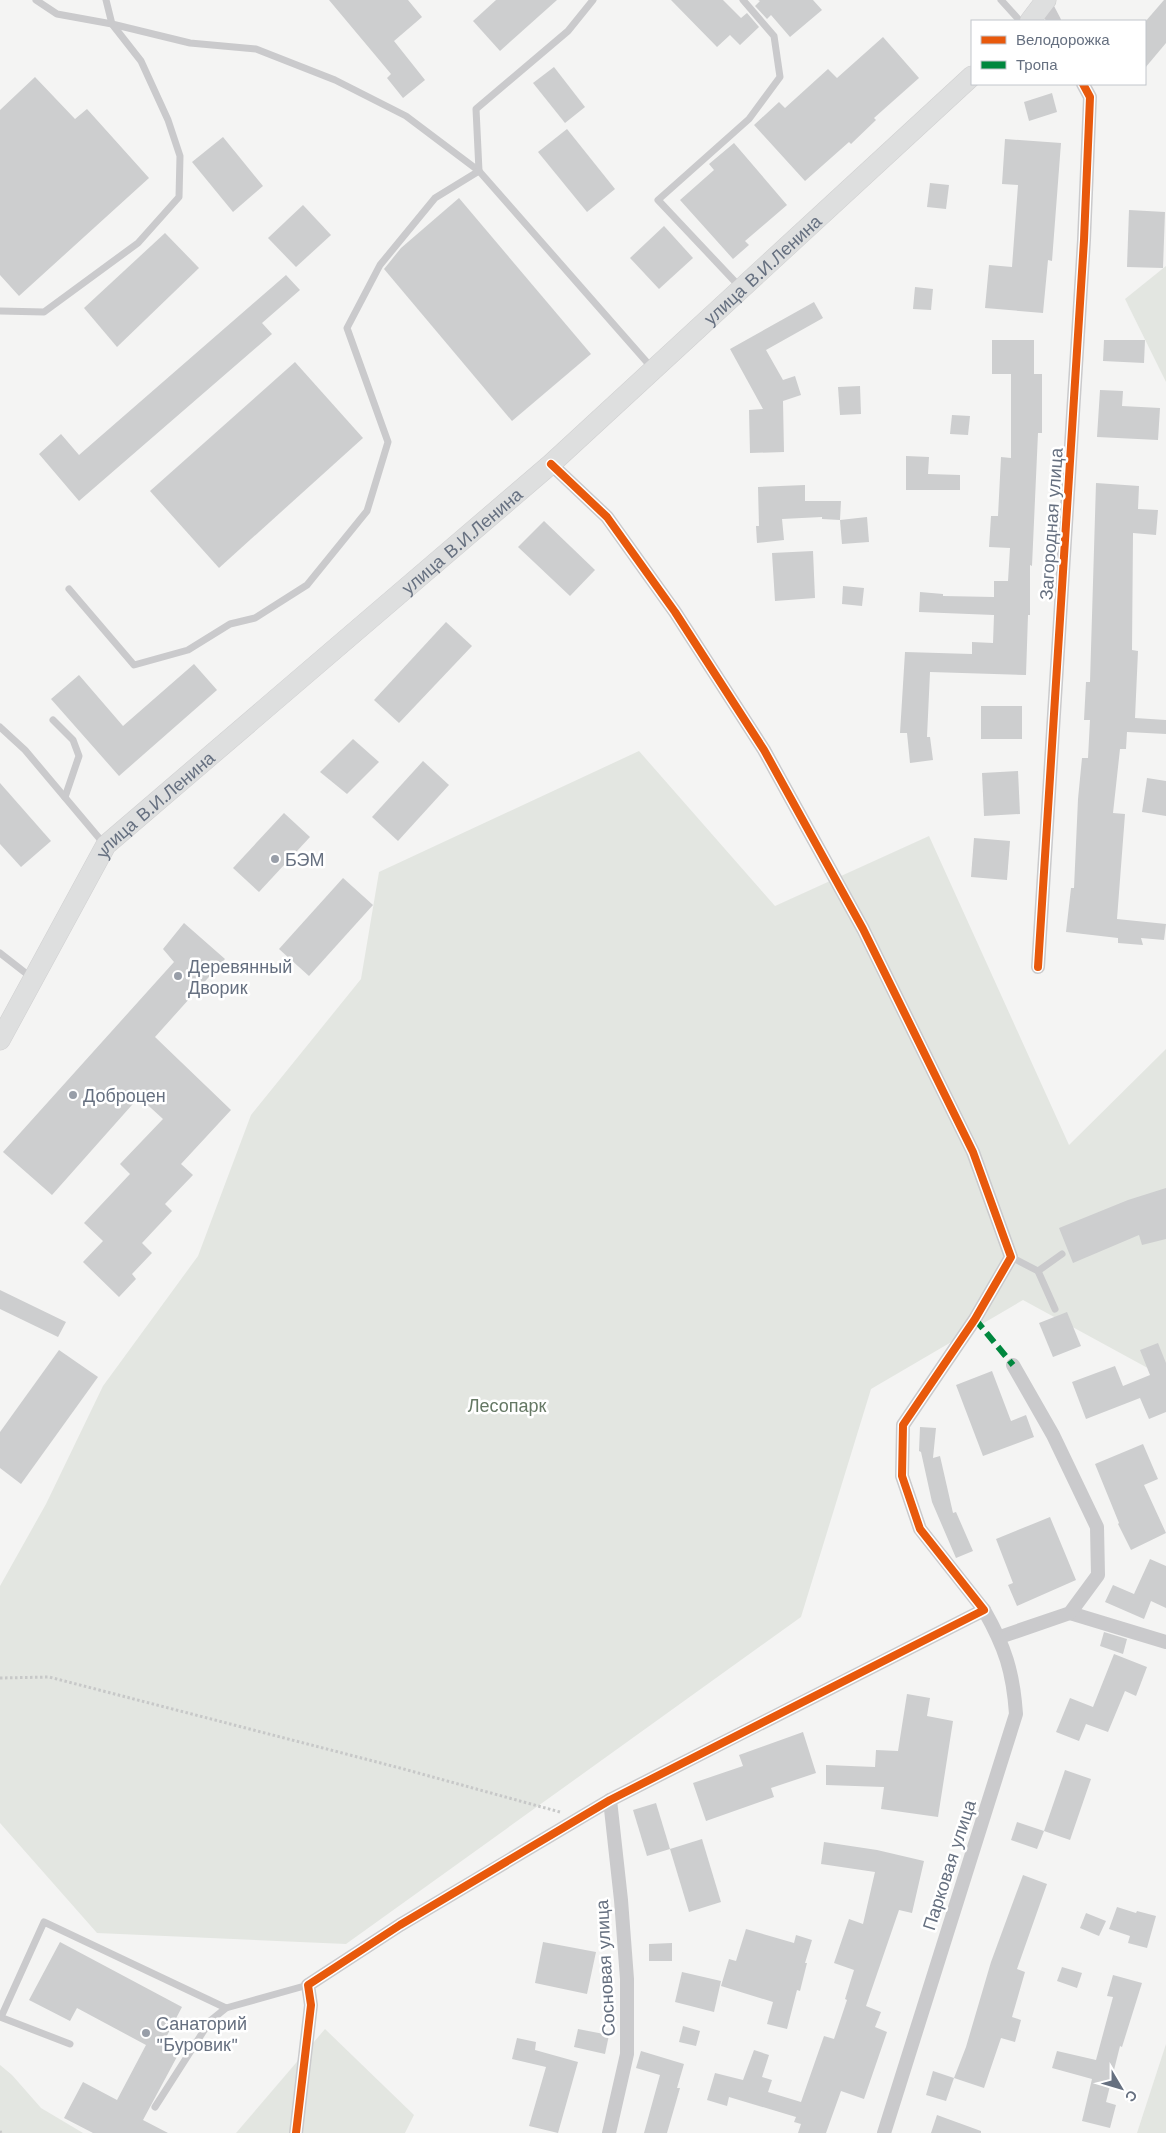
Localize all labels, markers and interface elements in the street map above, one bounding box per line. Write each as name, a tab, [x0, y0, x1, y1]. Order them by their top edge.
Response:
legend	[971, 20, 1146, 85]
text: Велодорожка	[1016, 31, 1110, 49]
text: Тропа	[1016, 56, 1058, 74]
street label: улица В.И.Ленина	[699, 209, 826, 329]
street label: Загородная улица	[1035, 446, 1067, 601]
street label: улица В.И.Ленина	[397, 483, 527, 598]
street label: улица В.И.Ленина	[91, 746, 219, 861]
place label: БЭМ	[285, 849, 325, 870]
marker: БЭМ	[269, 853, 281, 865]
place label: Деревянный Дворик	[188, 956, 292, 998]
marker: Деревянный Дворик	[172, 970, 184, 982]
place label: Доброцен	[83, 1085, 166, 1106]
marker: Доброцен	[67, 1089, 79, 1101]
park label: Лесопарк	[468, 1395, 546, 1416]
street label: Парковая улица	[918, 1796, 980, 1933]
street label: Сосновая улица	[591, 1898, 619, 2037]
place label: Санаторий "Буровик"	[156, 2013, 247, 2055]
marker: Санаторий "Буровик"	[140, 2027, 152, 2039]
north arrow	[1096, 2063, 1146, 2113]
text: С	[1122, 2087, 1141, 2105]

